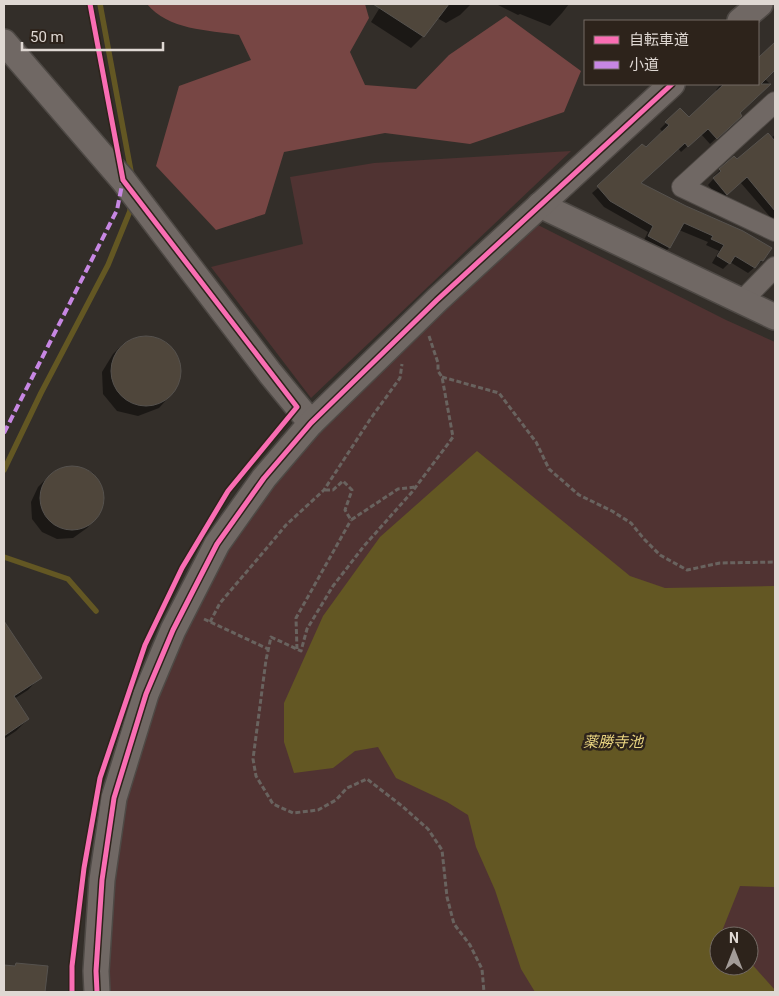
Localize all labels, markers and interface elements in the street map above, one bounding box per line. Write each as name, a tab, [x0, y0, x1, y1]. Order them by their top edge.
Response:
scale bar	[22, 20, 164, 52]
legend	[584, 20, 759, 85]
text: 50 m	[30, 28, 64, 46]
text: 自転車道	[629, 31, 689, 49]
text: 小道	[629, 56, 659, 74]
water label: 薬勝寺池	[583, 733, 645, 751]
north arrow	[709, 926, 759, 976]
text: N	[729, 930, 739, 946]

